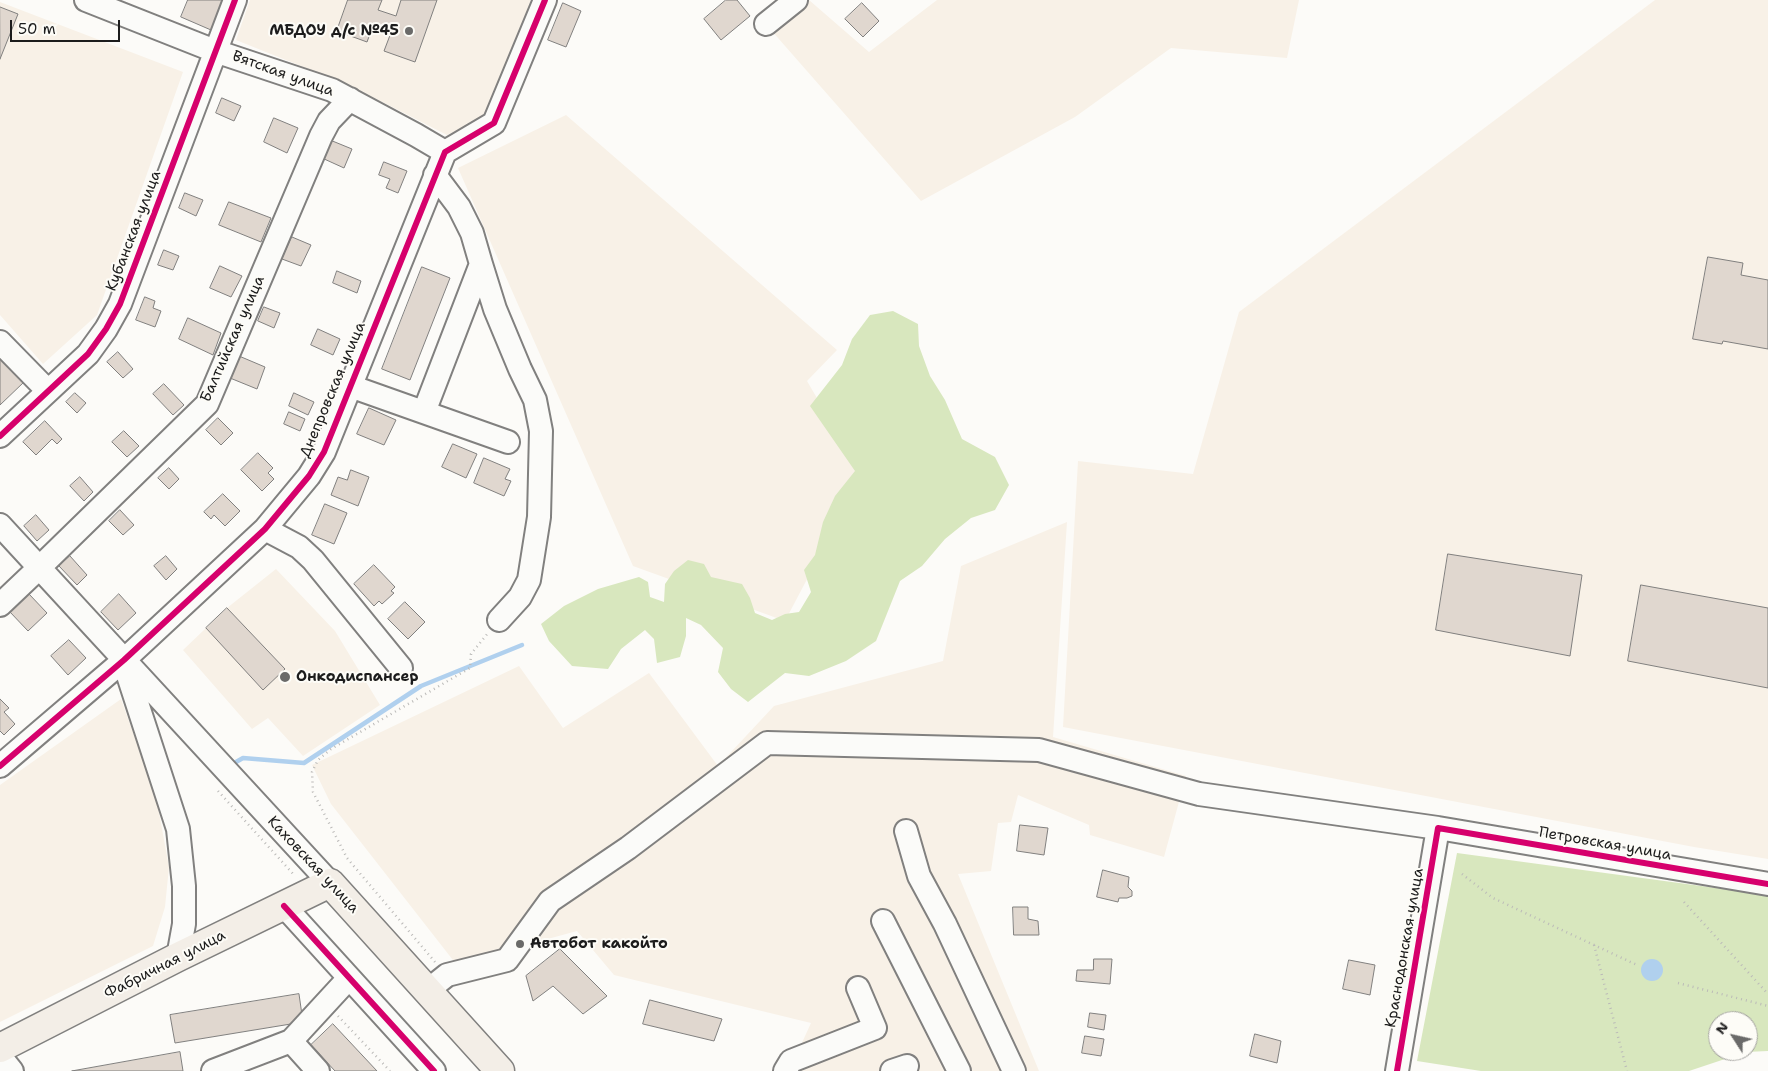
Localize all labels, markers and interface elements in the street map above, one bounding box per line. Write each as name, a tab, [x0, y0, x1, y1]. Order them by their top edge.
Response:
scale bar	[12, 10, 122, 42]
text: 50 m	[18, 19, 56, 39]
place label: МБДОУ д/с №45	[269, 22, 399, 40]
marker: МБДОУ д/с №45	[403, 25, 415, 37]
street label: Вятская улица	[230, 47, 336, 101]
street label: Кубанская улица	[103, 168, 165, 294]
street label: Балтийская улица	[197, 273, 269, 405]
street label: Днепровская улица	[296, 319, 370, 461]
place label: Онкодиспансер	[296, 668, 418, 686]
marker: Онкодиспансер	[278, 670, 292, 684]
street label: Каховская улица	[263, 813, 363, 917]
street label: Петровская улица	[1537, 823, 1673, 865]
street label: Краснодонская улица	[1382, 867, 1428, 1029]
street label: Фабричная улица	[101, 927, 229, 1003]
place label: Автобот какойто	[530, 935, 668, 953]
marker: Автобот какойто	[514, 938, 526, 950]
north arrow	[1708, 1011, 1758, 1061]
text: N	[1711, 1018, 1732, 1038]

